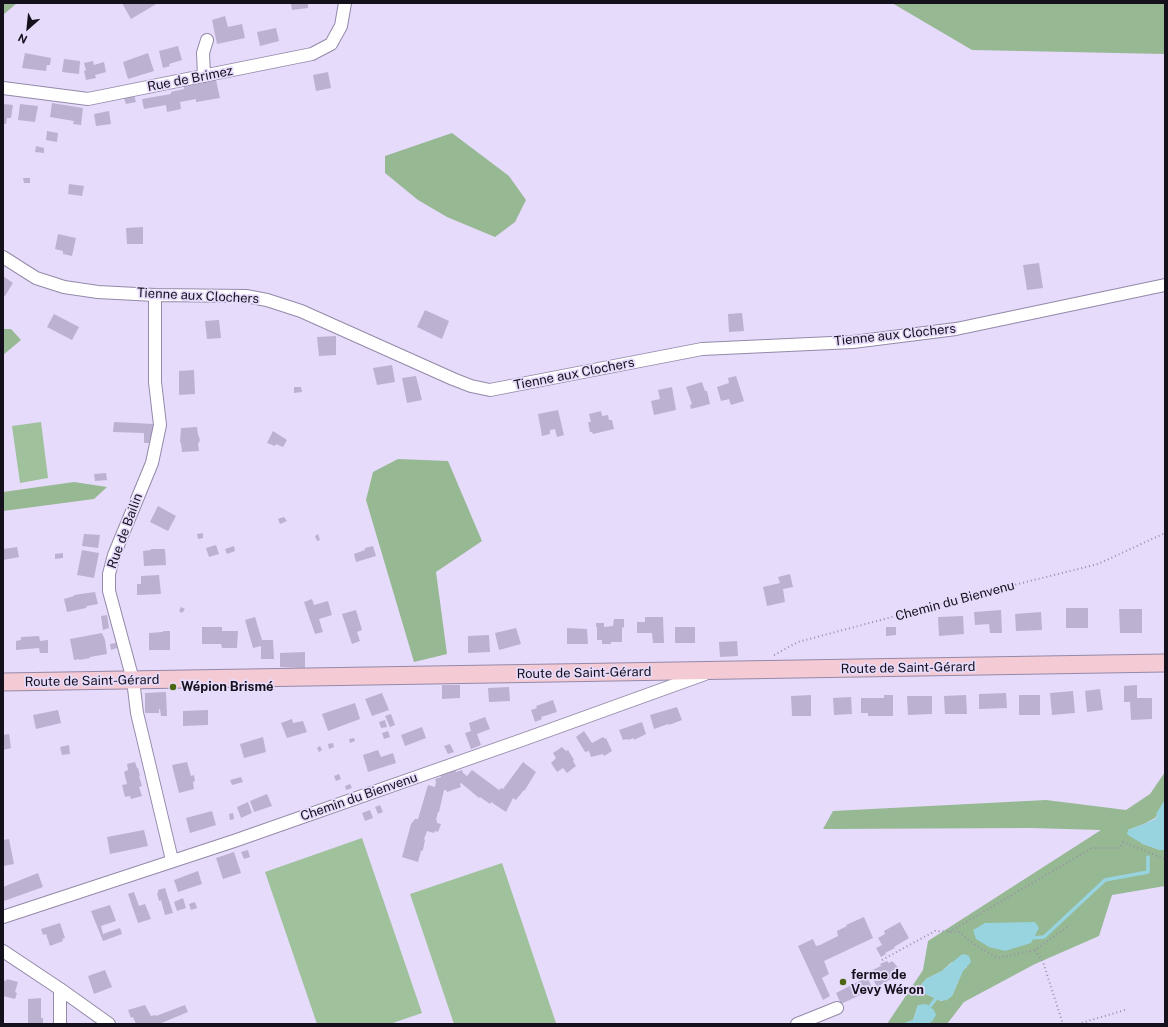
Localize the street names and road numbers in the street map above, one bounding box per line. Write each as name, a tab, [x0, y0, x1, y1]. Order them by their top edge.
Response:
street label: Rue de Brimez	[146, 63, 234, 95]
street label: Tienne aux Clochers	[136, 285, 260, 307]
street label: Tienne aux Clochers	[833, 321, 957, 349]
street label: Tienne aux Clochers	[512, 355, 636, 393]
street label: Rue de Bailin	[104, 491, 146, 571]
street label: Chemin du Bienvenu	[894, 578, 1016, 624]
street label: Route de Saint-Gérard	[840, 659, 976, 677]
street label: Route de Saint-Gérard	[516, 664, 652, 682]
street label: Route de Saint-Gérard	[24, 672, 160, 690]
street label: Chemin du Bienvenu	[298, 770, 420, 824]

